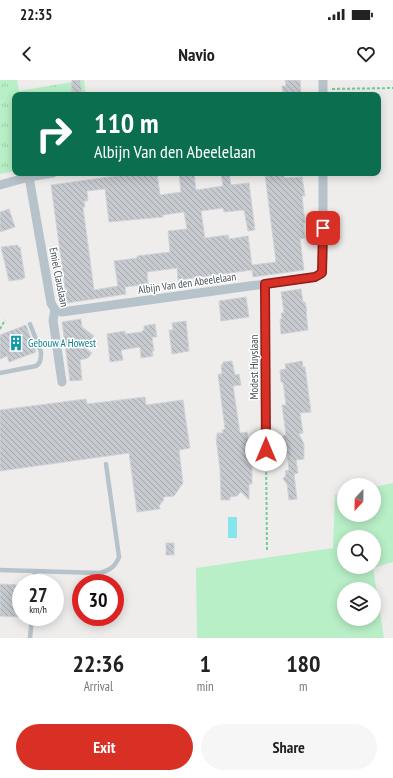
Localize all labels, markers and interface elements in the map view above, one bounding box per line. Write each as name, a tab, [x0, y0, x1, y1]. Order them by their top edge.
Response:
text: 22:35	[20, 5, 52, 24]
icon: back	[16, 43, 38, 65]
text: Navio	[178, 43, 215, 66]
icon: heart	[355, 43, 377, 65]
text: 110 m	[94, 104, 158, 141]
icon: right	[28, 108, 80, 160]
text: Albijn Van den Abeelelaan	[94, 140, 256, 163]
pin	[306, 211, 340, 245]
icon: arrive	[312, 217, 334, 239]
street label: Emiel Clauslaan	[46, 246, 72, 308]
street label: Albijn Van den Abeelelaan	[137, 269, 237, 297]
building icon: Gebouw A Howest	[7, 334, 25, 352]
street label: Modest Huyslaan	[247, 334, 261, 399]
place label: Gebouw A Howest	[28, 336, 96, 350]
position arrow	[245, 429, 287, 471]
north arrow	[337, 478, 381, 522]
map controls	[337, 478, 381, 626]
button: search	[337, 530, 381, 574]
speed limit sign: 30	[72, 574, 124, 626]
text: 27	[28, 582, 48, 608]
button: layers	[337, 582, 381, 626]
text: km/h	[29, 603, 47, 616]
text: 22:36	[72, 648, 124, 679]
text: 1	[199, 648, 211, 679]
text: 180	[286, 648, 321, 679]
text: Arrival	[84, 678, 113, 695]
text: min	[197, 678, 214, 695]
text: m	[299, 678, 308, 695]
button: Exit	[16, 724, 193, 770]
button: Share	[201, 724, 377, 770]

